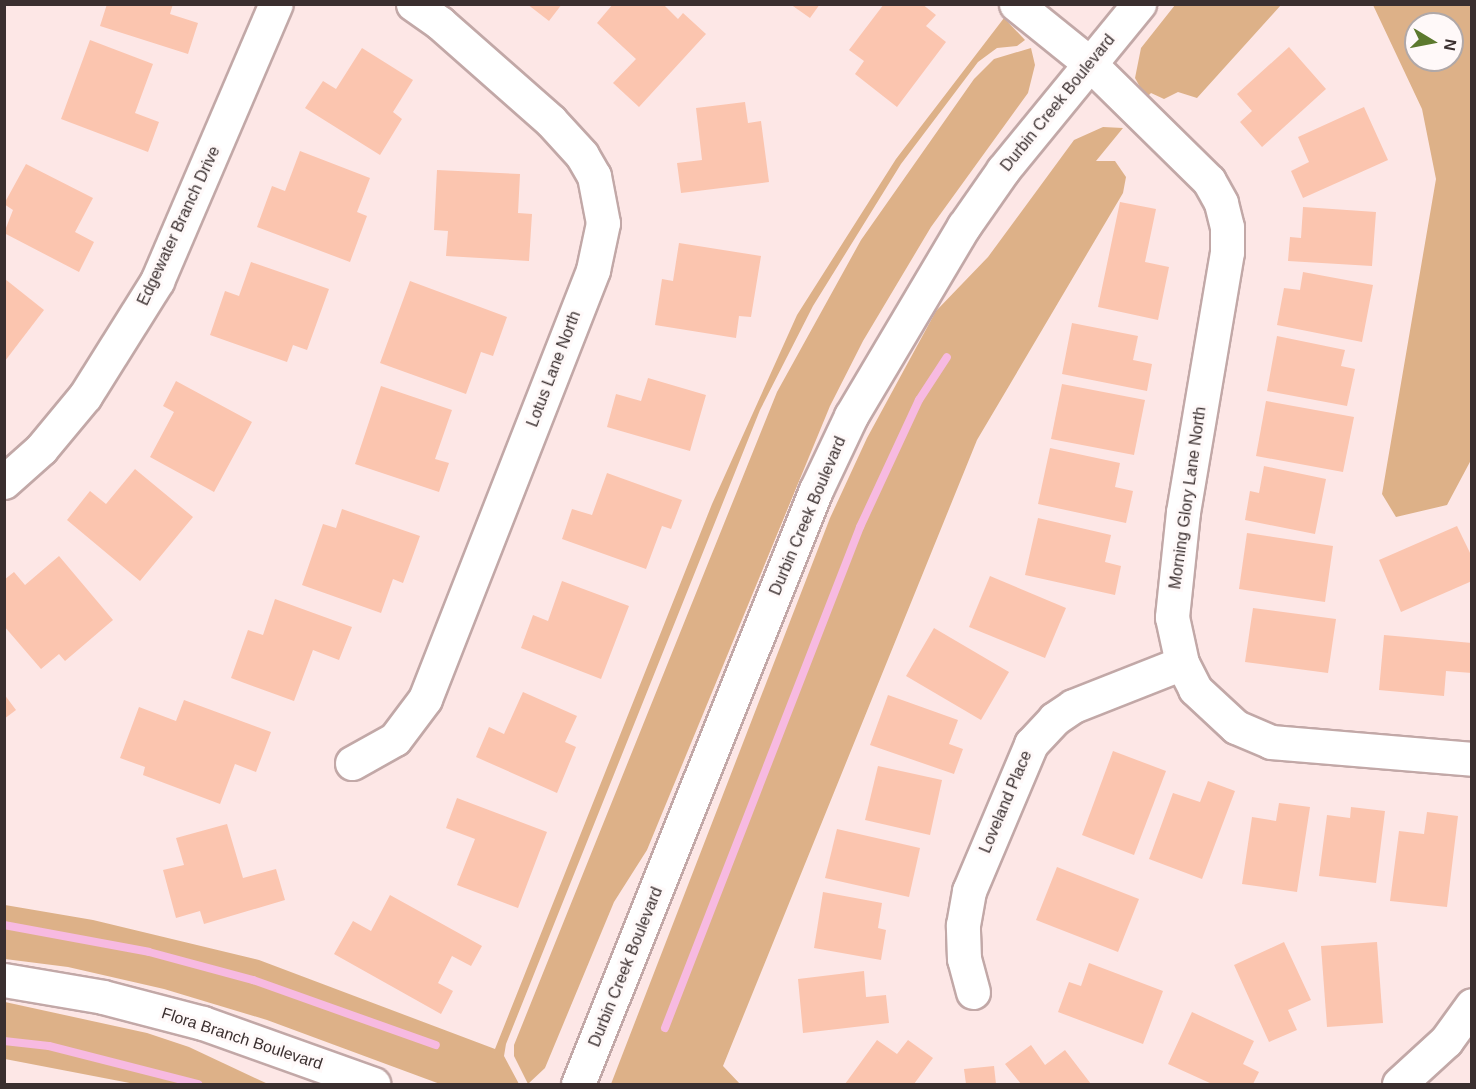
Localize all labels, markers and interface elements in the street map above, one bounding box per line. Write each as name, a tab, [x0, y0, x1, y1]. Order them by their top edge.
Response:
north arrow	[1404, 12, 1464, 72]
street label: Durbin Creek Boulevard	[997, 31, 1119, 175]
text: N	[1441, 38, 1460, 52]
street label: Edgewater Branch Drive	[134, 143, 224, 309]
street label: Lotus Lane North	[523, 308, 585, 430]
street label: Morning Glory Lane North	[1166, 406, 1210, 590]
street label: Durbin Creek Boulevard	[766, 434, 850, 598]
street label: Loveland Place	[976, 748, 1036, 856]
street label: Durbin Creek Boulevard	[585, 884, 667, 1050]
street label: Flora Branch Boulevard	[159, 1004, 325, 1074]

